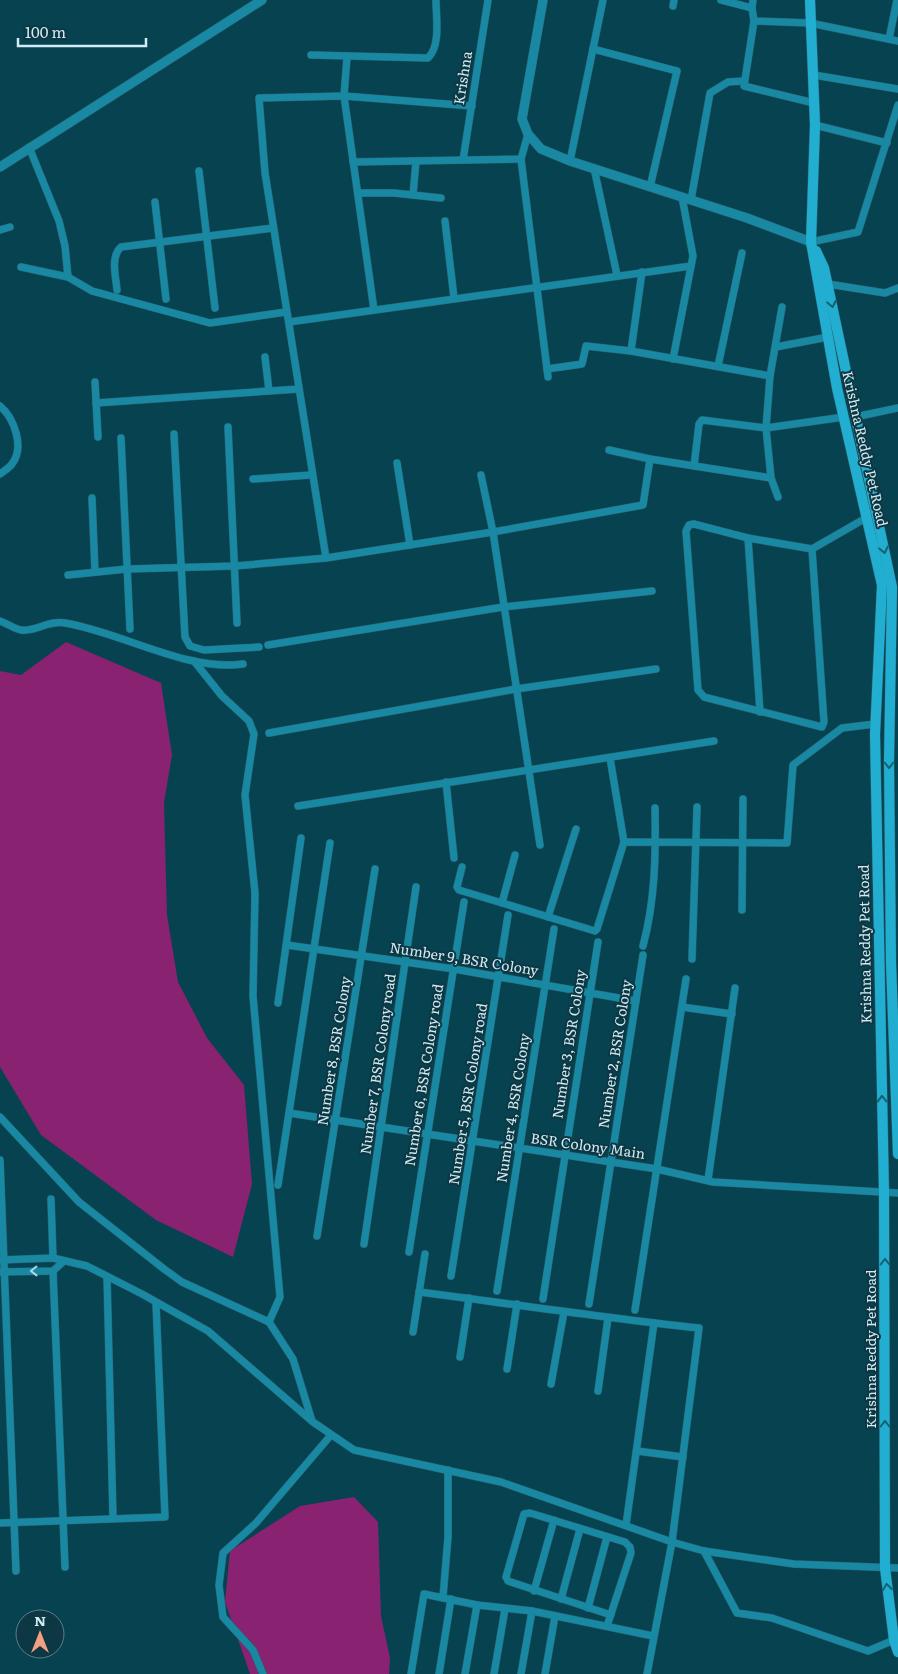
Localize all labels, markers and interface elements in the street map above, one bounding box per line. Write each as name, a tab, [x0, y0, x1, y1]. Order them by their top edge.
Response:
scale bar	[18, 15, 145, 47]
text: 100 m	[25, 20, 66, 43]
street label: Krishna	[448, 49, 476, 106]
one-way arrow	[826, 299, 836, 308]
street label: Krishna Reddy Pet Road	[838, 369, 894, 529]
one-way arrow	[878, 546, 889, 555]
one-way arrow	[884, 761, 894, 769]
street label: Krishna Reddy Pet Road	[853, 864, 875, 1024]
street label: Number 9, BSR Colony	[388, 936, 541, 980]
street label: Number 3, BSR Colony	[546, 967, 590, 1120]
street label: Number 7, BSR Colony road	[354, 972, 400, 1156]
street label: Number 8, BSR Colony	[311, 974, 355, 1127]
street label: Number 2, BSR Colony	[592, 977, 636, 1130]
street label: Number 6, BSR Colony road	[399, 982, 447, 1167]
street label: Number 5, BSR Colony road	[443, 1001, 491, 1186]
street label: Number 4, BSR Colony	[490, 1031, 534, 1184]
one-way arrow	[877, 1095, 887, 1103]
street label: BSR Colony Main	[530, 1127, 647, 1163]
one-way arrow	[880, 1258, 890, 1266]
one-way arrow	[29, 1266, 37, 1276]
street label: Krishna Reddy Pet Road	[860, 1269, 880, 1429]
one-way arrow	[880, 1420, 890, 1428]
one-way arrow	[882, 1582, 893, 1590]
north arrow	[15, 1609, 65, 1659]
text: N	[34, 1610, 46, 1630]

